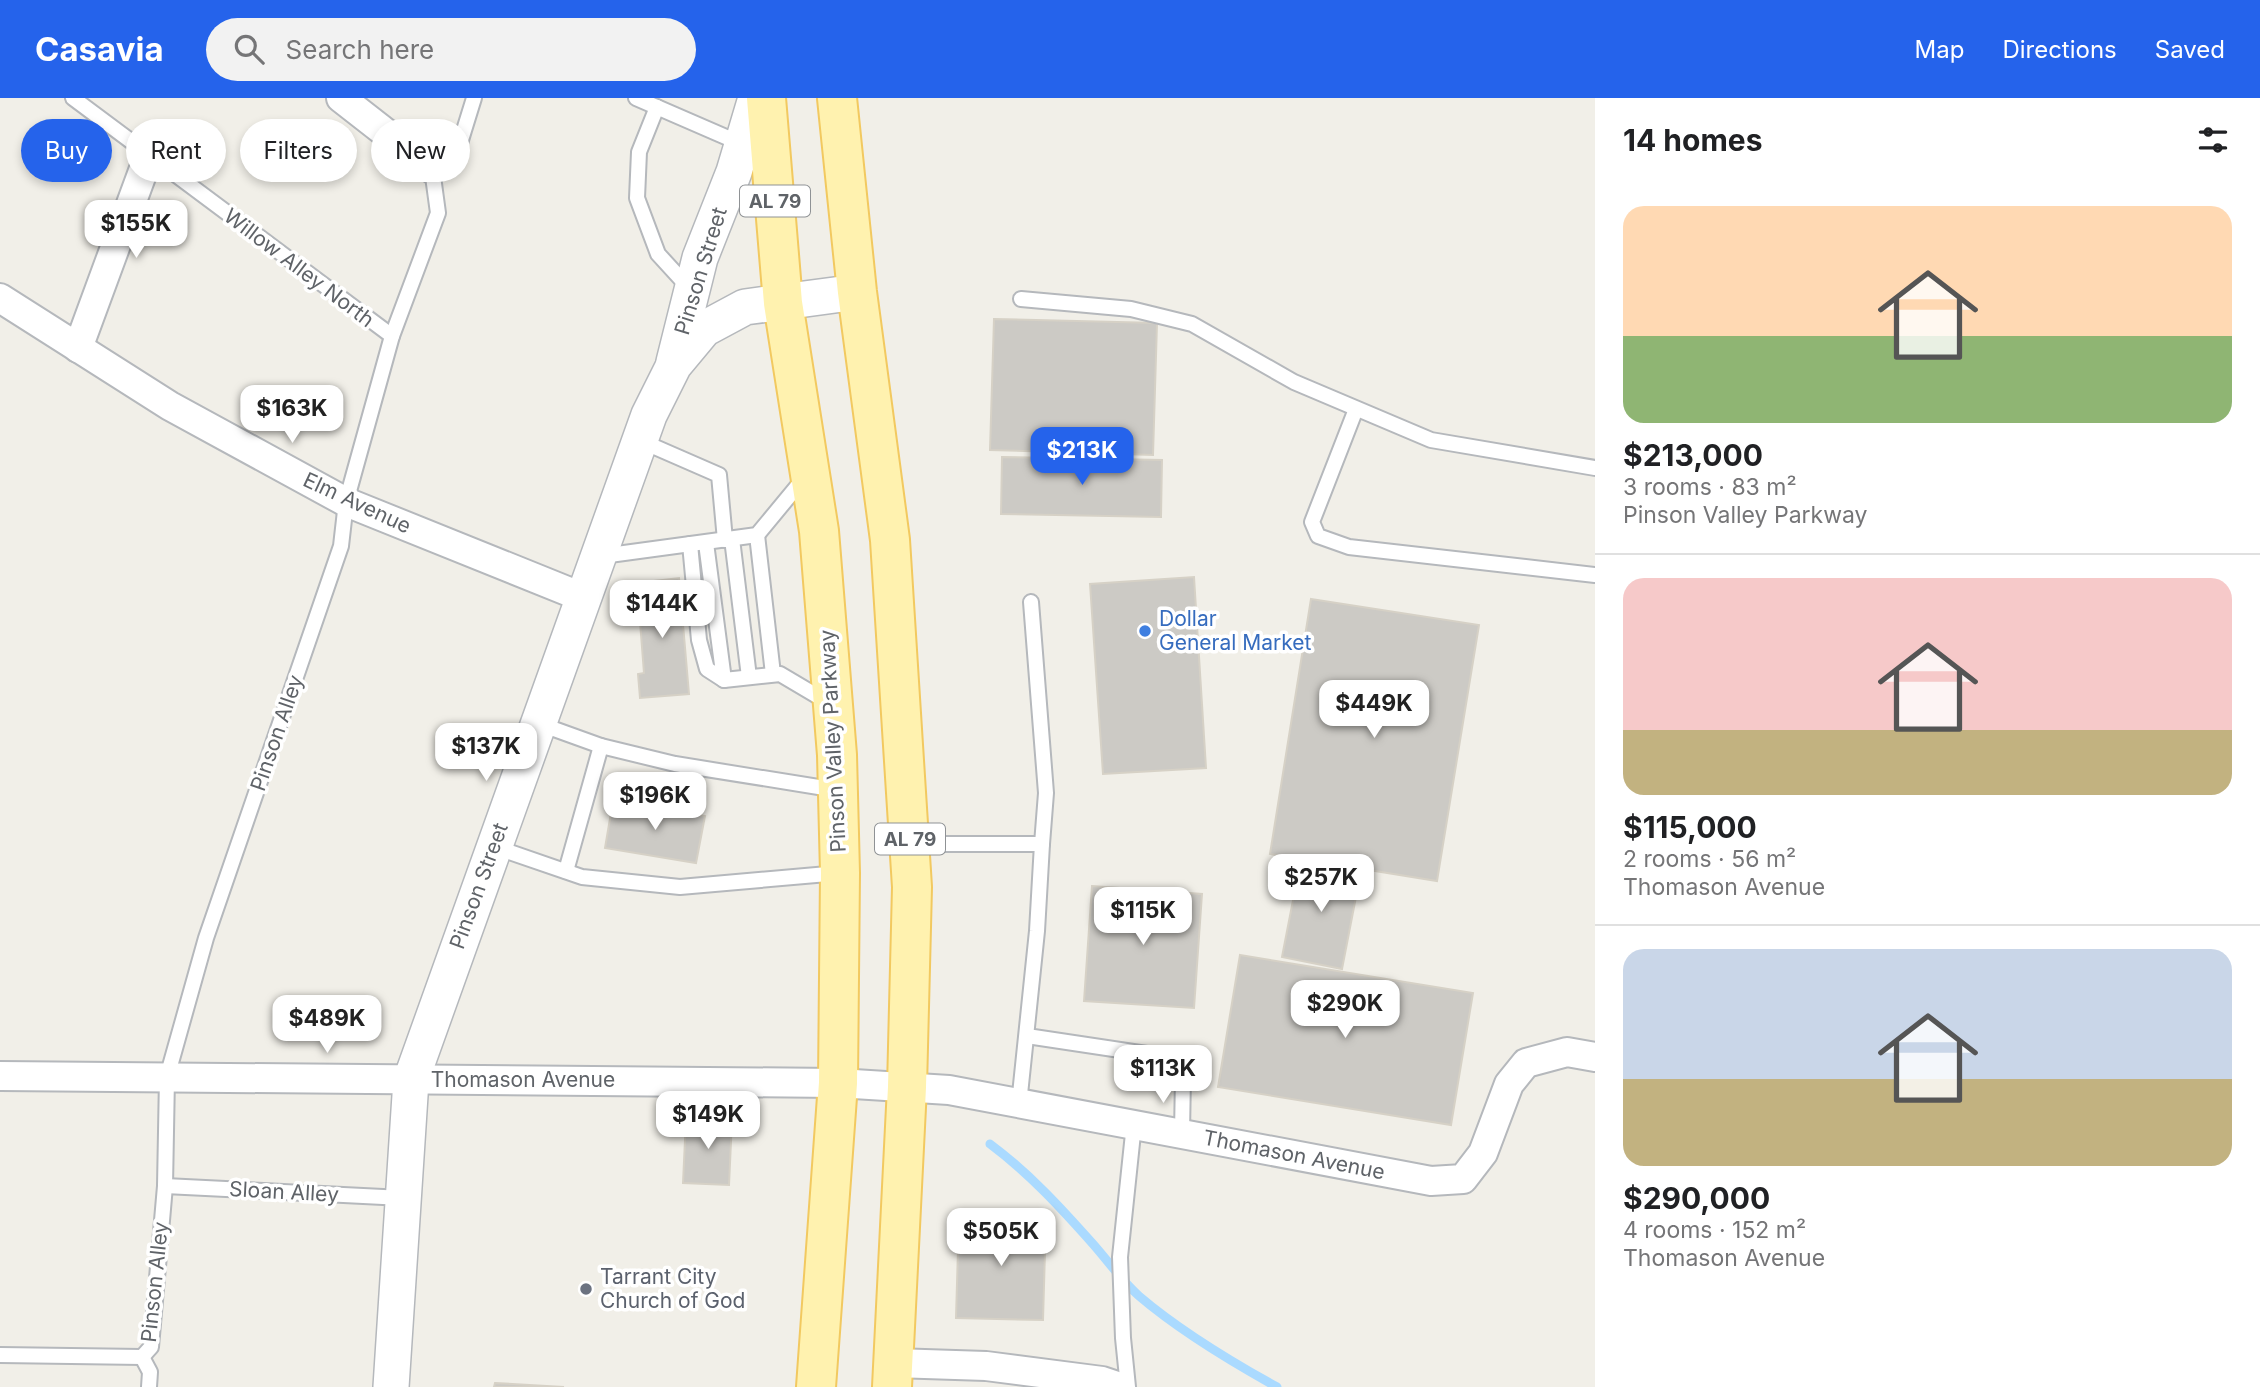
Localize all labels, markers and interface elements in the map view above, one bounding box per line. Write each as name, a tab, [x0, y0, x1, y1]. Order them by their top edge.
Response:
search box	[206, 18, 696, 81]
text: Casavia	[35, 29, 164, 69]
icon: search	[230, 30, 268, 68]
text: Search here	[286, 34, 434, 65]
text: Map	[1915, 35, 1964, 64]
text: Directions	[2002, 35, 2117, 64]
text: Saved	[2155, 35, 2225, 64]
chip: Buy	[21, 119, 112, 182]
chip: Rent	[126, 119, 226, 182]
chip: Filters	[240, 119, 357, 182]
chip: New	[371, 119, 470, 182]
icon: filters	[2194, 121, 2232, 159]
text: 14 homes	[1623, 122, 1762, 158]
road number: AL 79	[740, 186, 810, 216]
pin: $155K	[87, 200, 185, 260]
street label: Willow Alley North	[219, 203, 379, 332]
street label: Pinson Street	[669, 204, 732, 338]
text: $155K	[101, 209, 171, 237]
icon: home	[1865, 252, 1991, 378]
pin: $163K	[243, 386, 341, 445]
text: $163K	[256, 394, 328, 422]
pin: $213K	[1033, 428, 1131, 487]
text: $213K	[1047, 436, 1117, 464]
text: $213,000	[1623, 437, 1763, 473]
street label: Elm Avenue	[299, 467, 415, 538]
text: 3 rooms · 83 m²	[1623, 473, 1797, 501]
text: Pinson Valley Parkway	[1623, 501, 1868, 529]
pin: $144K	[613, 580, 711, 640]
text: $144K	[626, 589, 698, 617]
place label: Dollar General Market	[1159, 606, 1312, 655]
marker: Dollar General Market	[1137, 623, 1153, 639]
icon: home	[1865, 624, 1991, 750]
street label: Pinson Valley Parkway	[814, 629, 851, 853]
street label: Pinson Alley	[245, 671, 308, 794]
pin: $449K	[1325, 680, 1423, 740]
text: $449K	[1335, 689, 1413, 717]
pin: $137K	[437, 724, 535, 783]
text: $137K	[451, 732, 521, 760]
pin: $196K	[606, 772, 704, 832]
text: $196K	[619, 781, 691, 809]
text: $115,000	[1623, 809, 1757, 845]
street label: Pinson Street	[444, 819, 513, 952]
road number: AL 79	[875, 824, 945, 854]
text: 2 rooms · 56 m²	[1623, 845, 1796, 873]
pin: $257K	[1272, 854, 1370, 914]
text: $257K	[1284, 863, 1358, 891]
text: Thomason Avenue	[1623, 873, 1825, 901]
pin: $115K	[1094, 888, 1192, 947]
text: $115K	[1110, 896, 1176, 924]
pin: $290K	[1296, 981, 1394, 1040]
text: $290K	[1307, 989, 1383, 1017]
icon: home	[1865, 995, 1991, 1121]
pin: $489K	[278, 996, 376, 1055]
text: $489K	[288, 1004, 366, 1032]
pin: $113K	[1114, 1046, 1212, 1105]
text: $113K	[1130, 1054, 1196, 1082]
street label: Thomason Avenue	[431, 1067, 615, 1092]
pin: $149K	[659, 1091, 757, 1151]
text: $149K	[672, 1100, 744, 1128]
street label: Thomason Avenue	[1201, 1125, 1387, 1184]
street label: Sloan Alley	[229, 1176, 340, 1207]
text: $290,000	[1623, 1180, 1770, 1216]
pin: $505K	[952, 1208, 1050, 1268]
text: 4 rooms · 152 m²	[1623, 1216, 1806, 1244]
text: $505K	[963, 1217, 1039, 1245]
street label: Pinson Alley	[136, 1220, 173, 1344]
text: Thomason Avenue	[1623, 1244, 1825, 1272]
place label: Tarrant City Church of God	[600, 1264, 745, 1313]
marker: Tarrant City Church of God	[578, 1281, 594, 1297]

